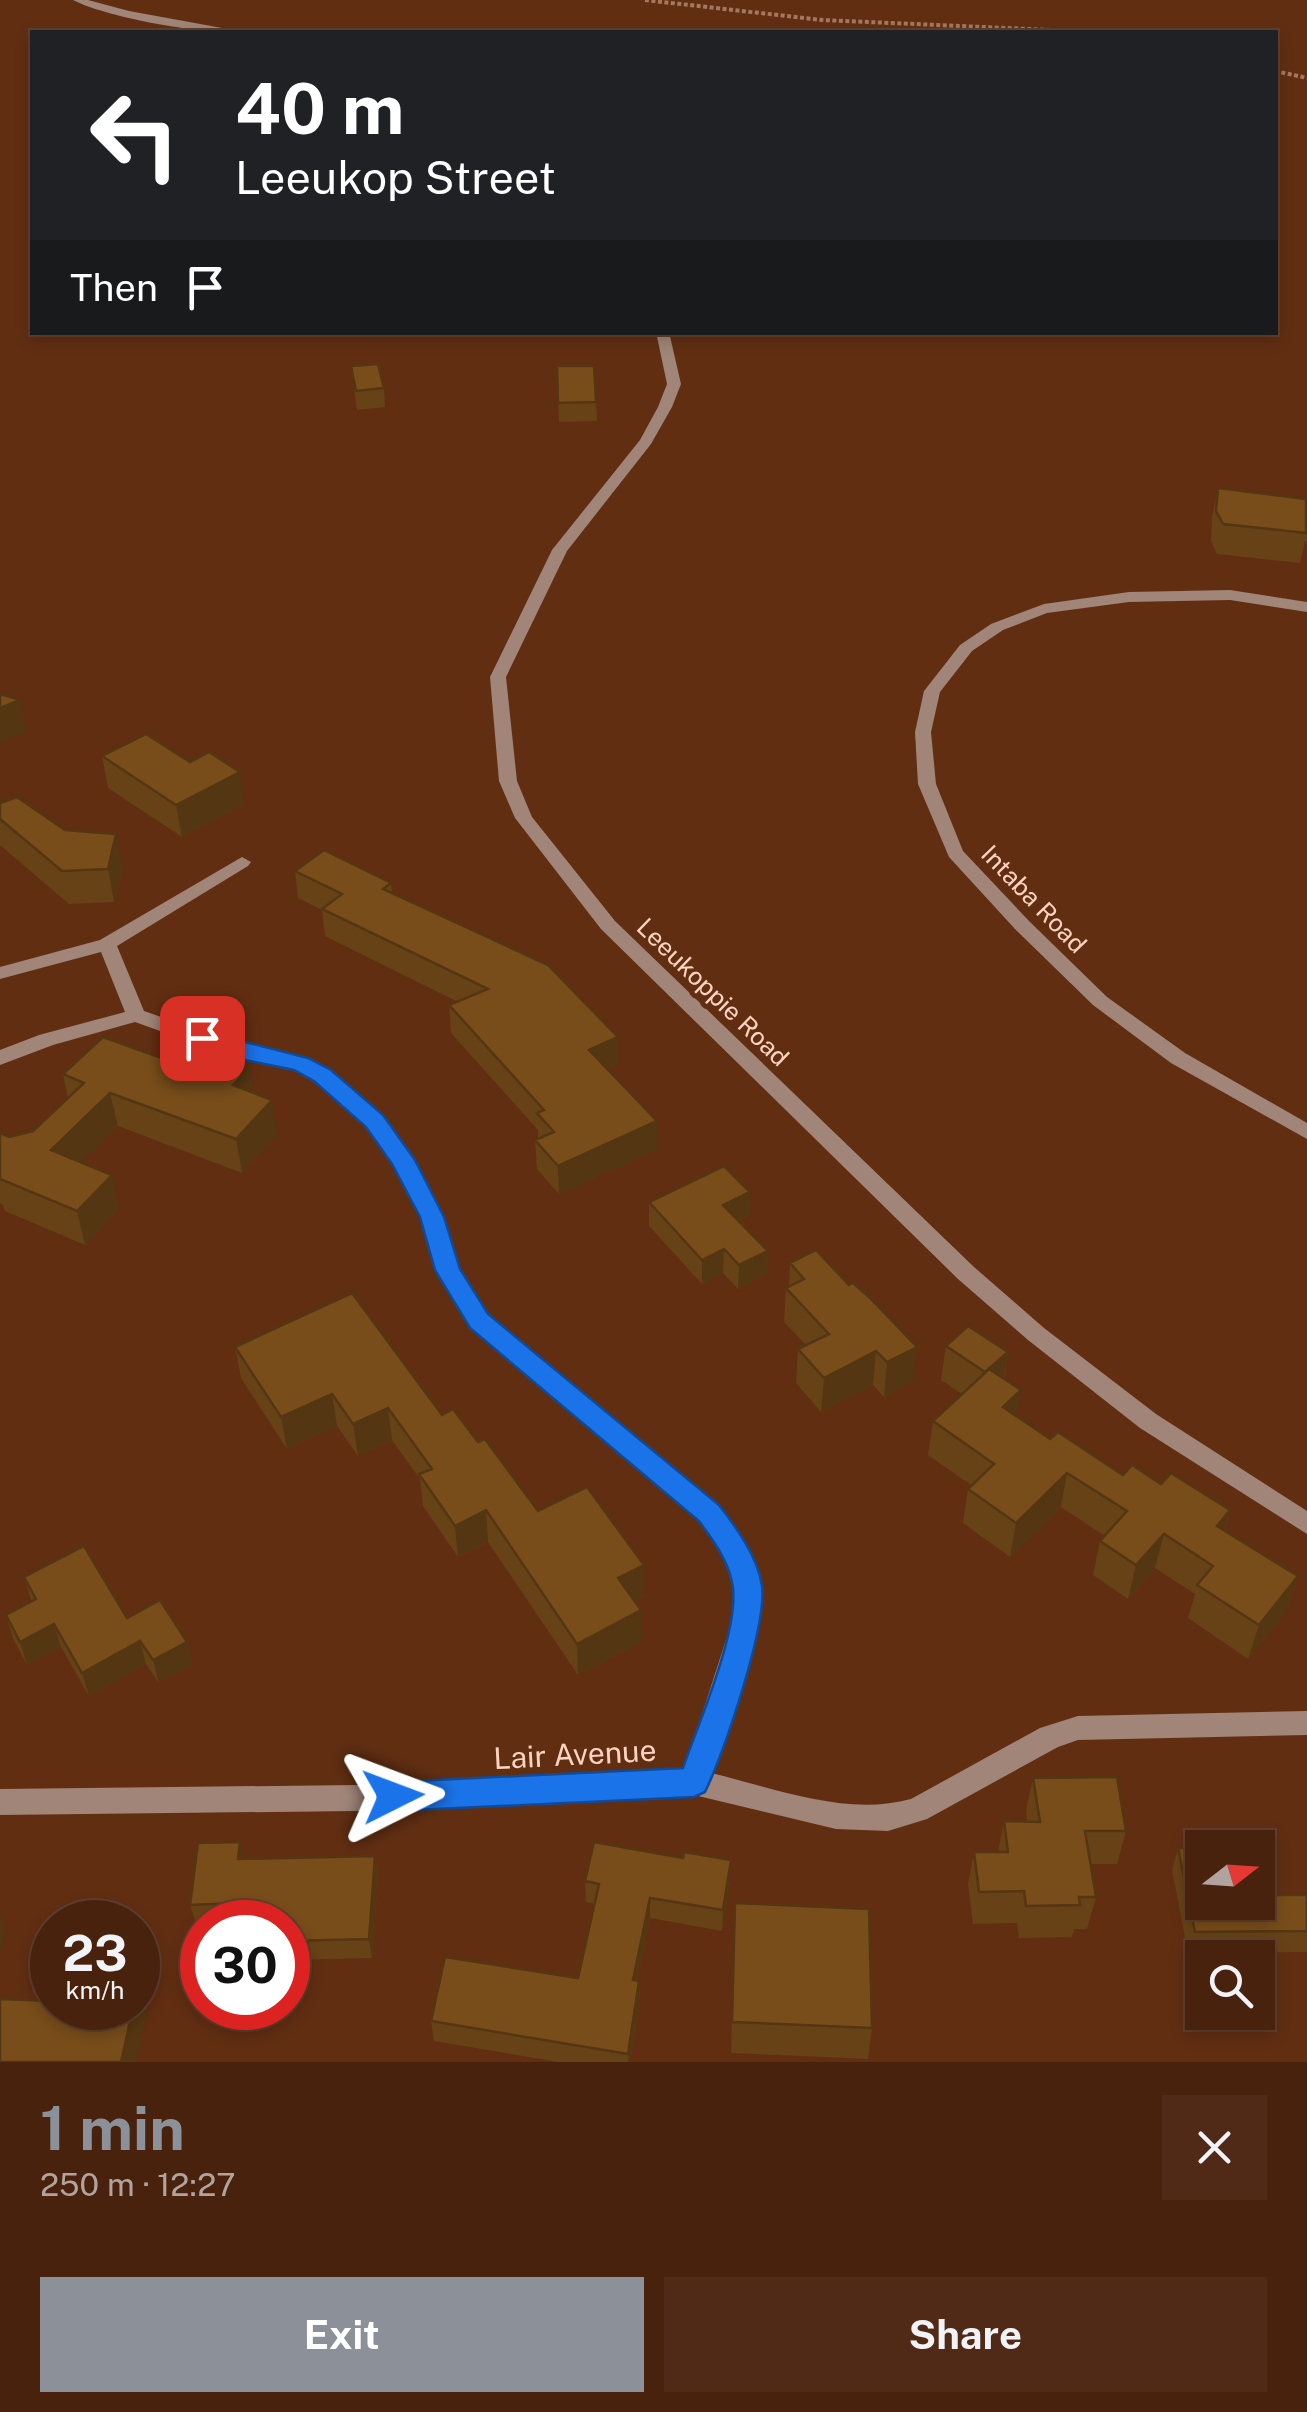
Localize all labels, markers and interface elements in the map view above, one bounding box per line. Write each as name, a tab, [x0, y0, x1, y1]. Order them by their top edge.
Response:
text: 40 m	[235, 67, 405, 150]
icon: left	[70, 70, 200, 200]
text: Leeukop Street	[235, 151, 556, 204]
icon: arrive	[178, 260, 233, 315]
text: Then	[70, 265, 158, 310]
street label: Intaba Road	[975, 839, 1093, 959]
street label: Leeukoppie Road	[631, 912, 795, 1072]
pin	[160, 996, 245, 1081]
icon: arrive	[175, 1011, 230, 1066]
street label: Lair Avenue	[493, 1732, 657, 1776]
position arrow	[341, 1744, 445, 1848]
north arrow	[1185, 1830, 1275, 1920]
map controls	[1185, 1830, 1275, 2030]
speed limit sign: 30	[180, 1900, 310, 2030]
text: 23	[62, 1923, 128, 1982]
button: search	[1185, 1940, 1275, 2030]
text: km/h	[66, 1975, 124, 2005]
text: 1 min	[40, 2093, 185, 2164]
button: close	[1162, 2095, 1267, 2200]
text: 250 m · 12:27	[40, 2166, 236, 2203]
button: Exit	[40, 2277, 644, 2392]
button: Share	[664, 2277, 1267, 2392]

